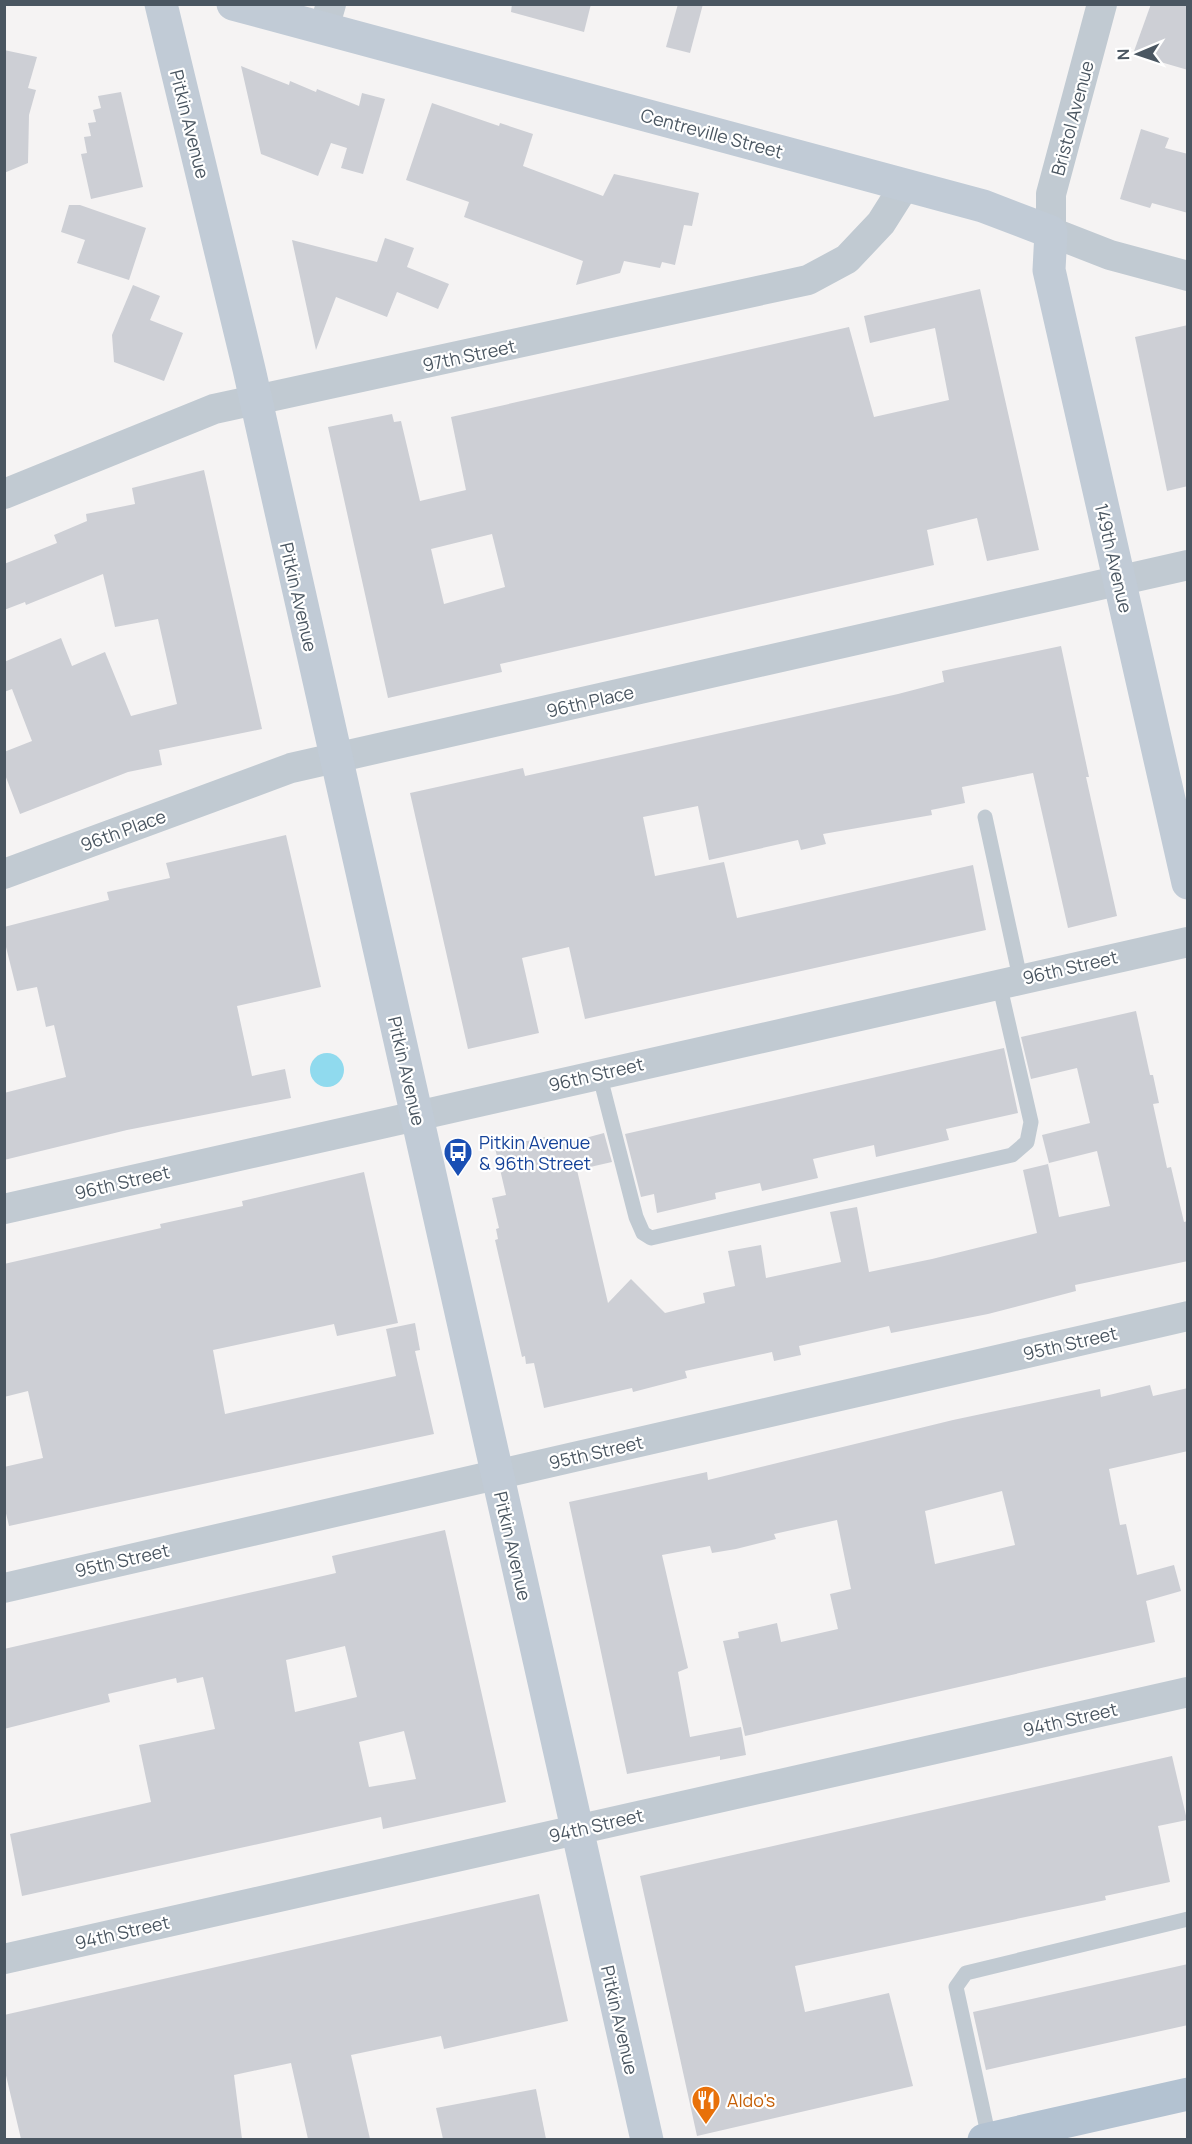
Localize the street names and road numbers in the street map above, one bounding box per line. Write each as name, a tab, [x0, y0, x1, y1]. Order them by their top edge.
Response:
street label: Bristol Avenue	[1045, 58, 1099, 178]
street label: Pitkin Avenue	[165, 67, 215, 181]
street label: Centreville Street	[638, 102, 786, 164]
street label: 97th Street	[420, 333, 518, 377]
street label: 149th Avenue	[1090, 501, 1138, 615]
street label: Pitkin Avenue	[275, 540, 323, 654]
street label: 96th Place	[544, 679, 636, 723]
street label: 96th Place	[77, 803, 169, 857]
street label: 96th Street	[1020, 944, 1120, 990]
street label: Pitkin Avenue	[383, 1014, 431, 1128]
street label: 96th Street	[546, 1051, 646, 1097]
street label: 96th Street	[72, 1159, 172, 1205]
street label: 95th Street	[1021, 1321, 1119, 1365]
street label: 95th Street	[547, 1430, 645, 1474]
street label: Pitkin Avenue	[489, 1489, 537, 1603]
street label: 95th Street	[73, 1538, 171, 1582]
street label: 94th Street	[1020, 1696, 1120, 1742]
street label: 94th Street	[546, 1802, 646, 1848]
street label: 94th Street	[72, 1909, 172, 1955]
street label: Pitkin Avenue	[596, 1963, 644, 2077]

